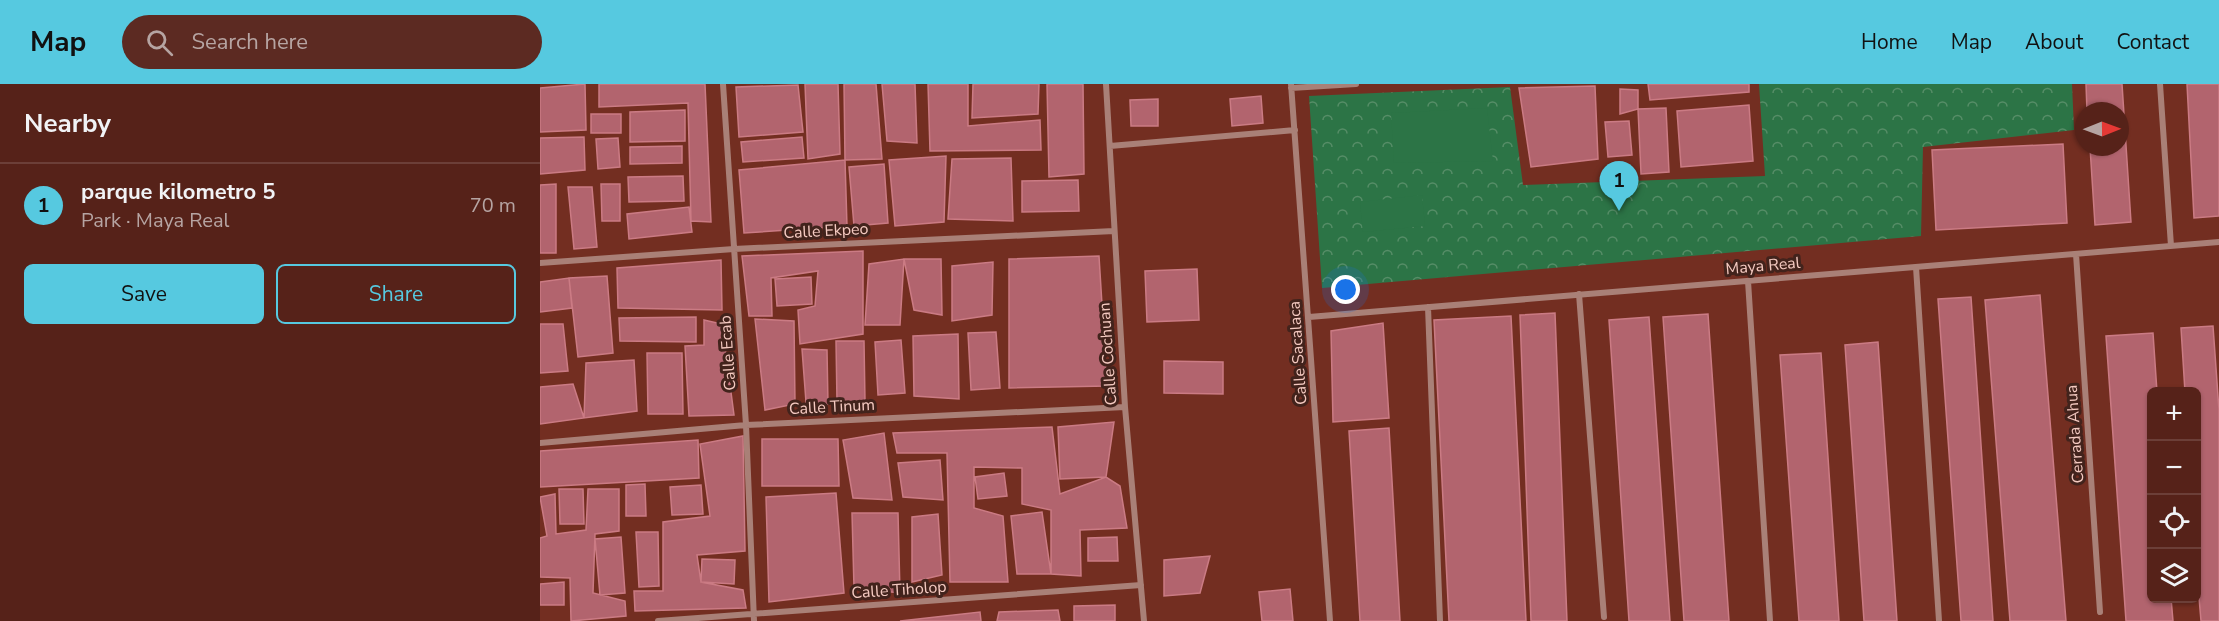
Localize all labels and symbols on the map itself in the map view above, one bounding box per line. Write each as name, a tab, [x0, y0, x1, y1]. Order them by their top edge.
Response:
north arrow	[2075, 102, 2129, 156]
pin: 1	[1600, 162, 1638, 211]
street label: Calle Ekpeo	[783, 218, 869, 244]
street label: Maya Real	[1725, 252, 1802, 280]
your location	[1331, 275, 1360, 304]
street label: Calle Sacalaca	[1283, 300, 1313, 406]
street label: Calle Cochuan	[1093, 302, 1123, 406]
street label: Calle Ecab	[714, 315, 742, 391]
street label: Cerrada Ahua	[2061, 384, 2089, 484]
street label: Calle Tinum	[788, 394, 876, 420]
street label: Calle Tiholop	[851, 576, 947, 604]

